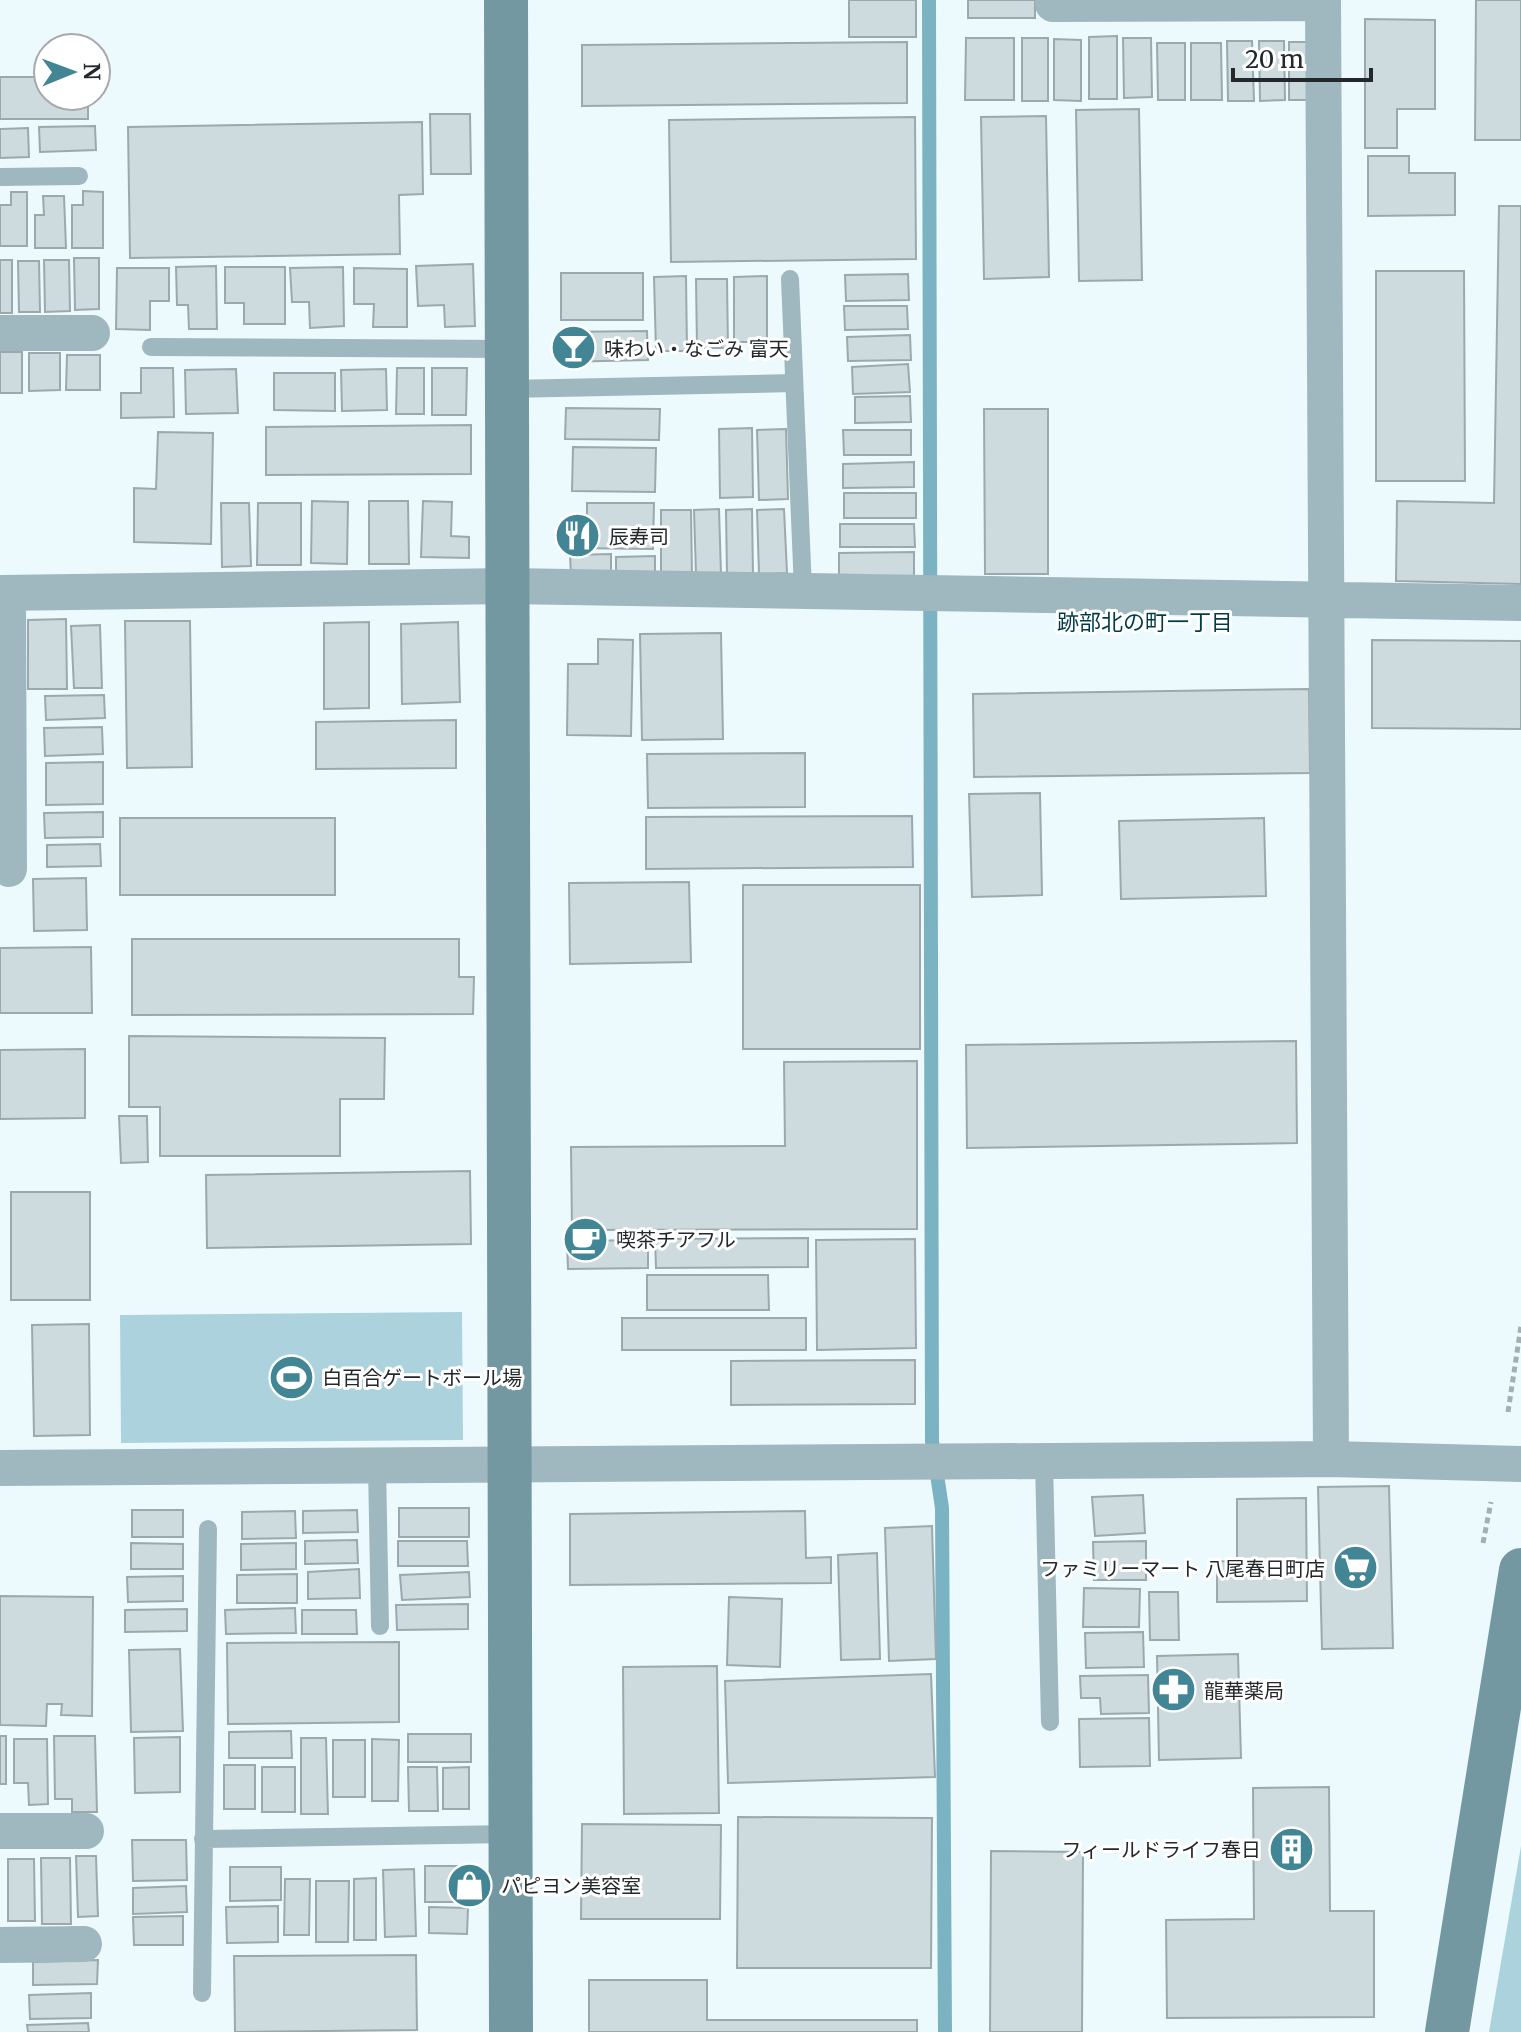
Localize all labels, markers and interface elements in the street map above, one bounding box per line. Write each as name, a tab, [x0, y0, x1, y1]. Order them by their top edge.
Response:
north arrow	[32, 32, 112, 112]
scale bar	[1233, 32, 1371, 82]
text: 20 m	[1245, 44, 1304, 75]
text: N	[78, 63, 106, 81]
bar icon: 味わい・なごみ 富天	[549, 324, 597, 372]
place label: 味わい・なごみ 富天	[604, 336, 789, 361]
restaurant icon: 辰寿司	[554, 512, 602, 560]
place label: 辰寿司	[609, 524, 669, 549]
district label: 跡部北の町一丁目	[1057, 608, 1233, 636]
cafe icon: 喫茶チアフル	[561, 1215, 609, 1263]
place label: 喫茶チアフル	[616, 1227, 736, 1252]
sports icon: 白百合ゲートボール場	[267, 1353, 315, 1401]
place label: 白百合ゲートボール場	[322, 1365, 522, 1390]
supermarket icon: ファミリーマート 八尾春日町店	[1332, 1544, 1380, 1592]
place label: ファミリーマート 八尾春日町店	[1040, 1556, 1325, 1581]
pharmacy icon: 龍華薬局	[1149, 1666, 1197, 1714]
place label: 龍華薬局	[1204, 1678, 1284, 1703]
building icon: フィールドライフ春日	[1268, 1825, 1316, 1873]
place label: フィールドライフ春日	[1061, 1837, 1261, 1862]
shop icon: パピヨン美容室	[446, 1861, 494, 1909]
place label: パピヨン美容室	[501, 1873, 641, 1898]

